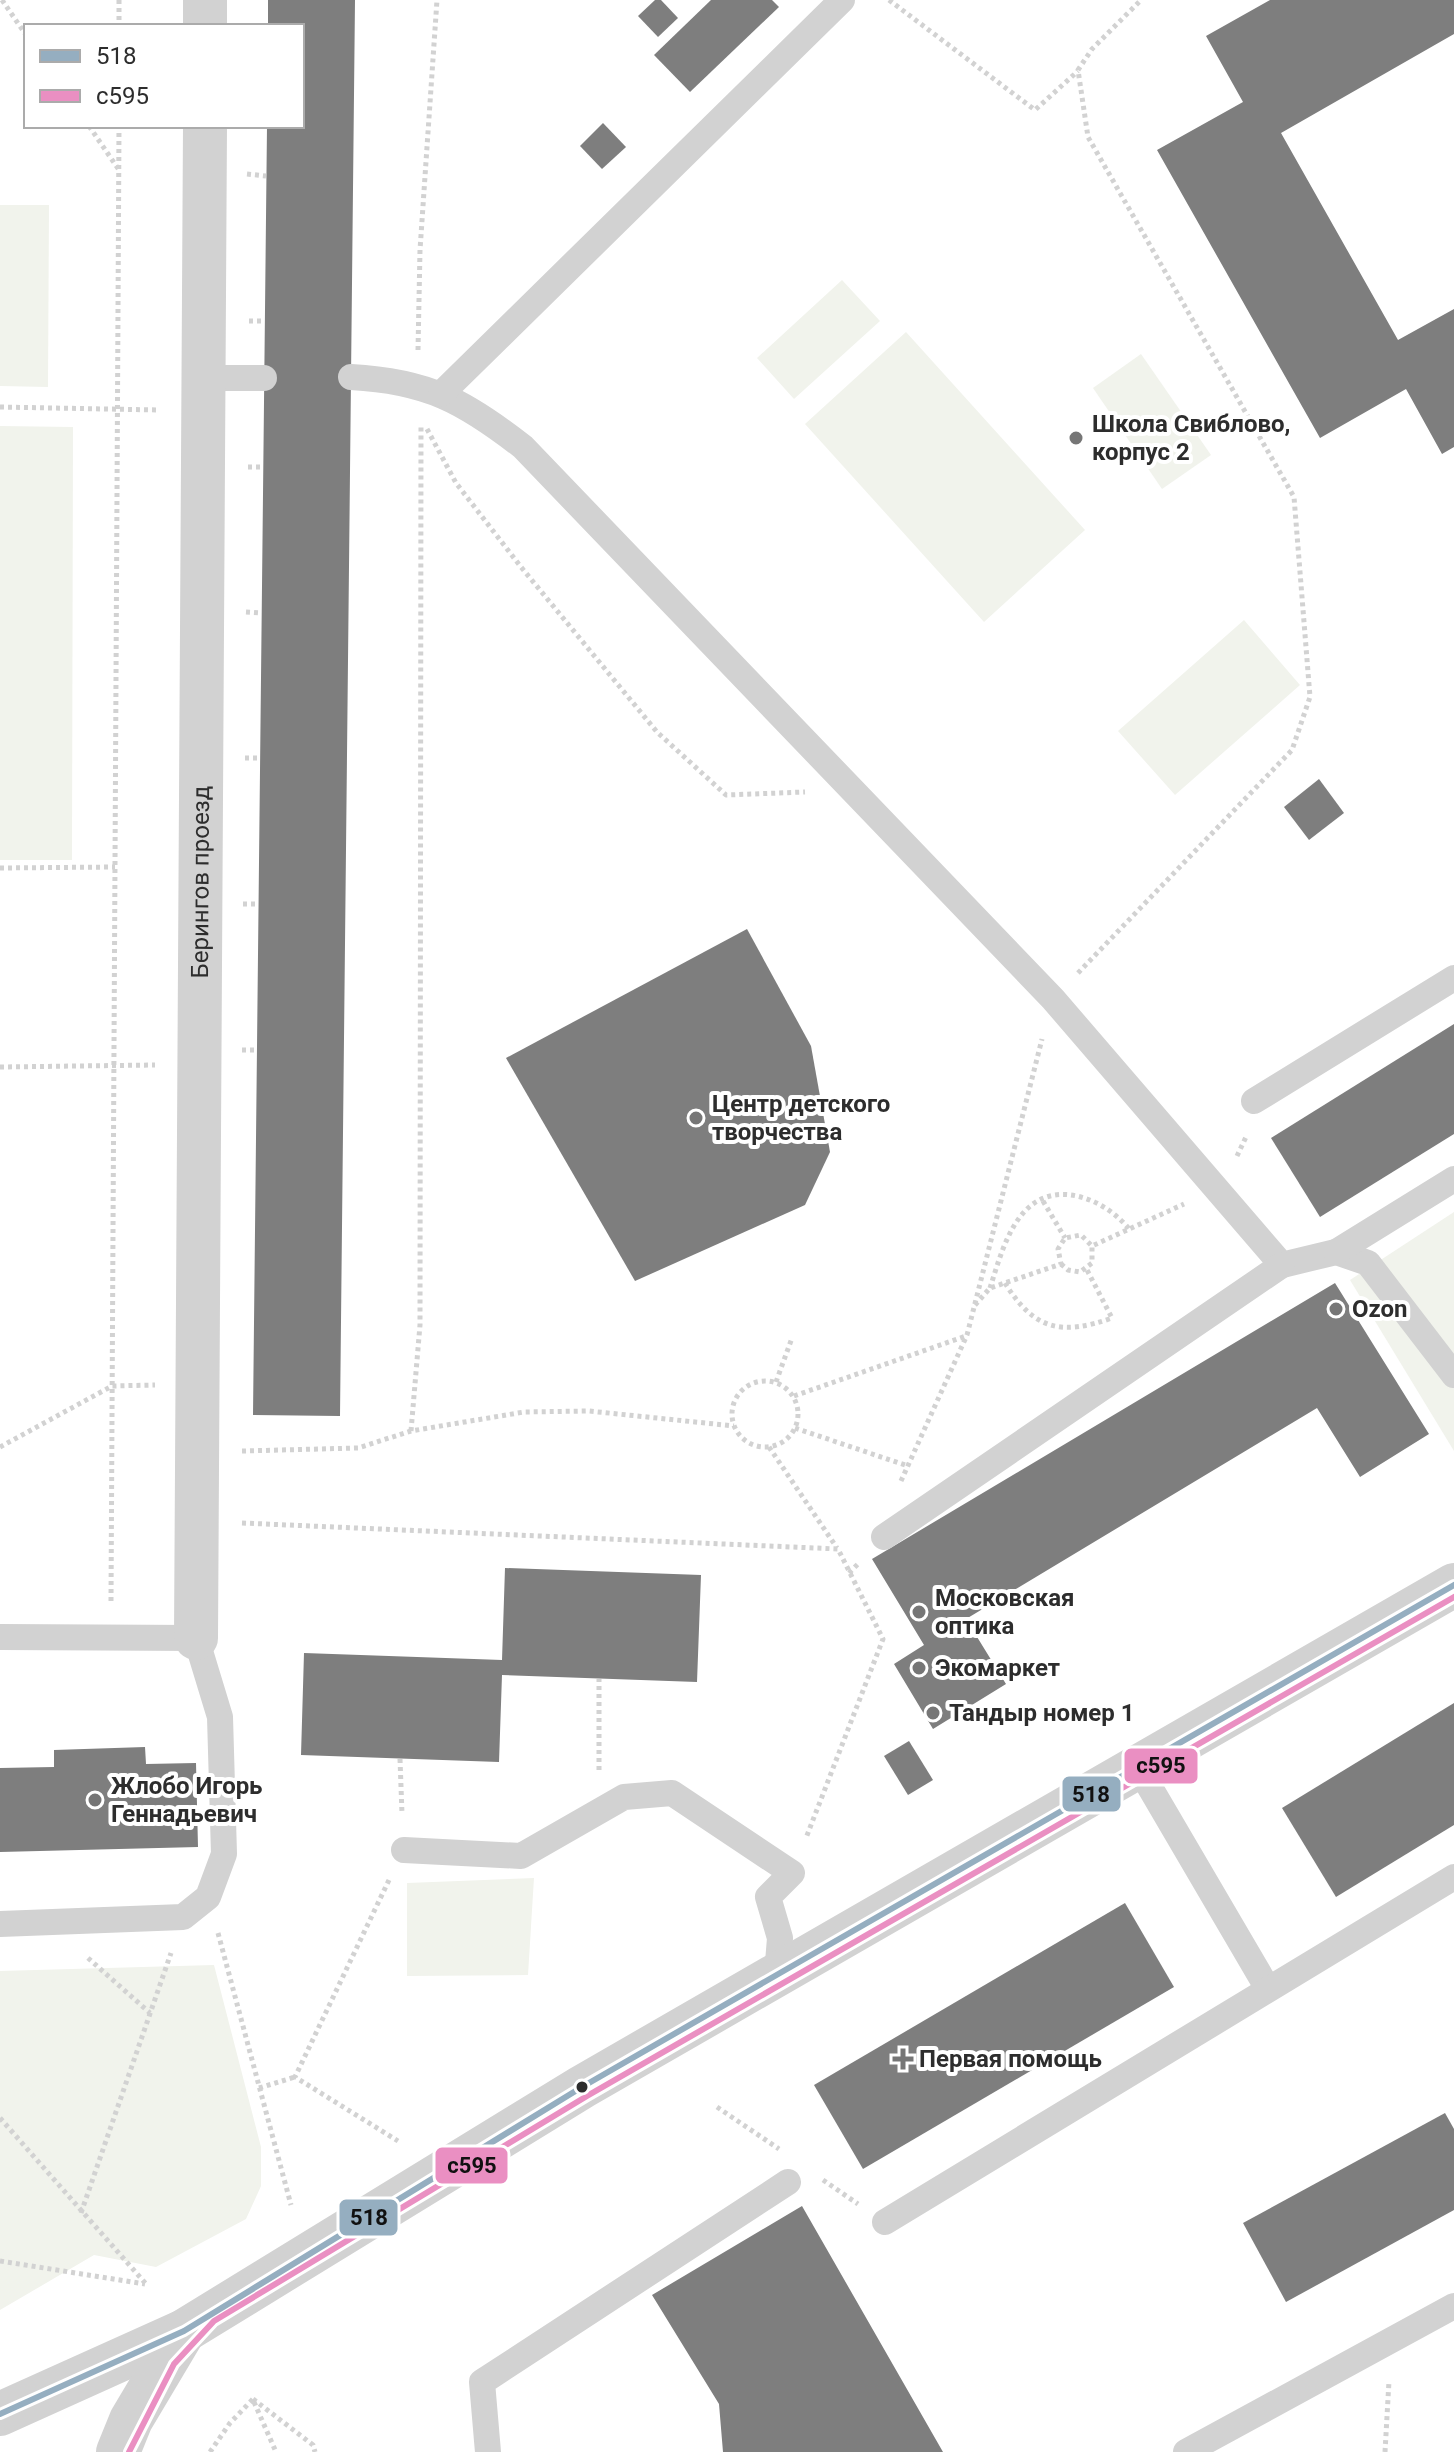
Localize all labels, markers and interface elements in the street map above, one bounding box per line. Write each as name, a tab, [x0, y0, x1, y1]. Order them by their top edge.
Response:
legend	[24, 24, 304, 128]
text: 518	[96, 42, 136, 70]
text: с595	[96, 82, 149, 110]
place label: Школа Свиблово, корпус 2	[1092, 410, 1290, 466]
marker: Школа Свиблово, корпус 2	[1067, 429, 1085, 447]
street label: Берингов проезд	[186, 786, 215, 978]
place label: Центр детского творчества	[712, 1090, 890, 1146]
marker: Центр детского творчества	[687, 1109, 705, 1127]
place label: Ozon	[1352, 1295, 1408, 1323]
marker: Ozon	[1327, 1300, 1345, 1318]
place label: Московская оптика	[935, 1584, 1074, 1640]
marker: Московская оптика	[910, 1603, 928, 1621]
place label: Экомаркет	[935, 1654, 1060, 1682]
marker: Экомаркет	[910, 1659, 928, 1677]
place label: Тандыр номер 1	[949, 1699, 1135, 1727]
marker: Тандыр номер 1	[924, 1704, 942, 1722]
line badge: с595	[1123, 1747, 1199, 1785]
text: с595	[1136, 1753, 1186, 1778]
place label: Жлобо Игорь Геннадьевич	[111, 1772, 262, 1828]
line badge: 518	[1061, 1775, 1122, 1813]
text: 518	[1072, 1782, 1110, 1807]
marker: Жлобо Игорь Геннадьевич	[86, 1791, 104, 1809]
place label: Первая помощь	[919, 2045, 1102, 2073]
marker: Первая помощь	[894, 2050, 912, 2068]
unlabelled marker	[574, 2079, 590, 2095]
line badge: с595	[434, 2146, 509, 2185]
text: с595	[447, 2153, 497, 2178]
line badge: 518	[338, 2198, 399, 2237]
text: 518	[350, 2205, 388, 2230]

